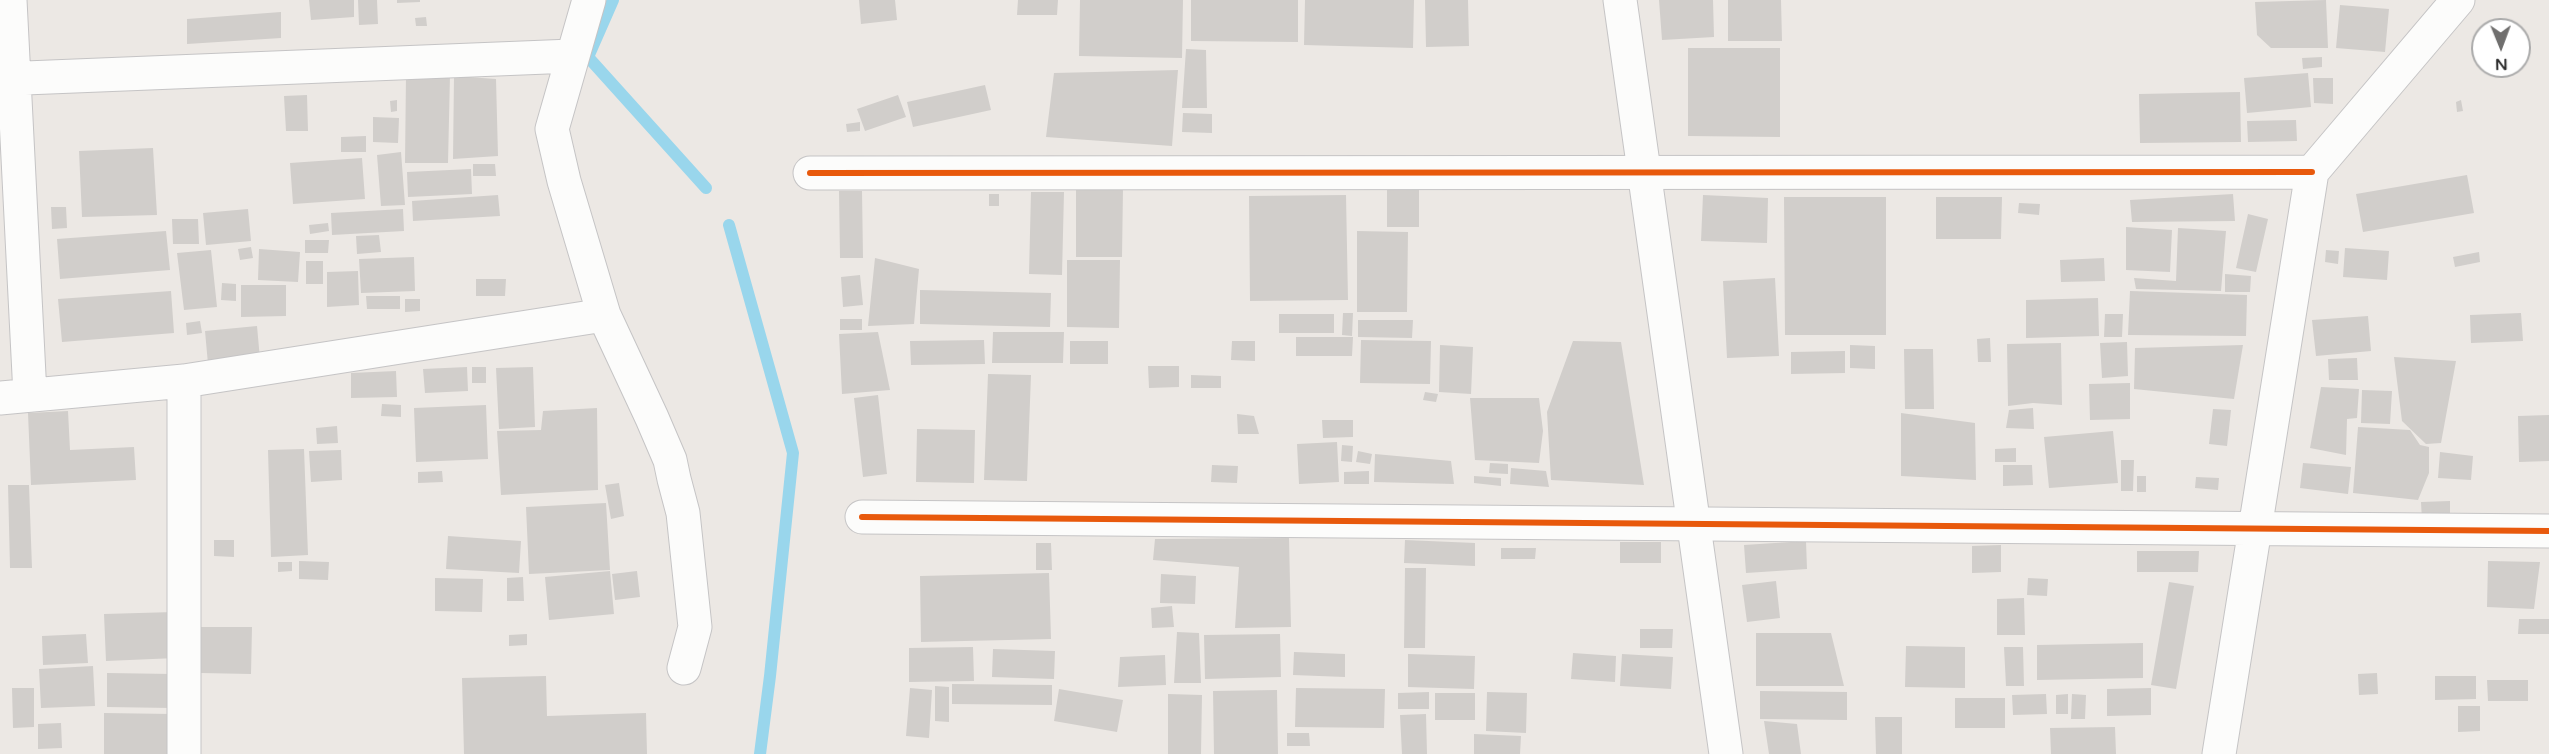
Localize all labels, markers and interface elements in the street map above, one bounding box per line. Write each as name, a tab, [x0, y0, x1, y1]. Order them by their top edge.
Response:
north arrow	[2471, 18, 2531, 78]
text: N	[2495, 54, 2508, 74]

